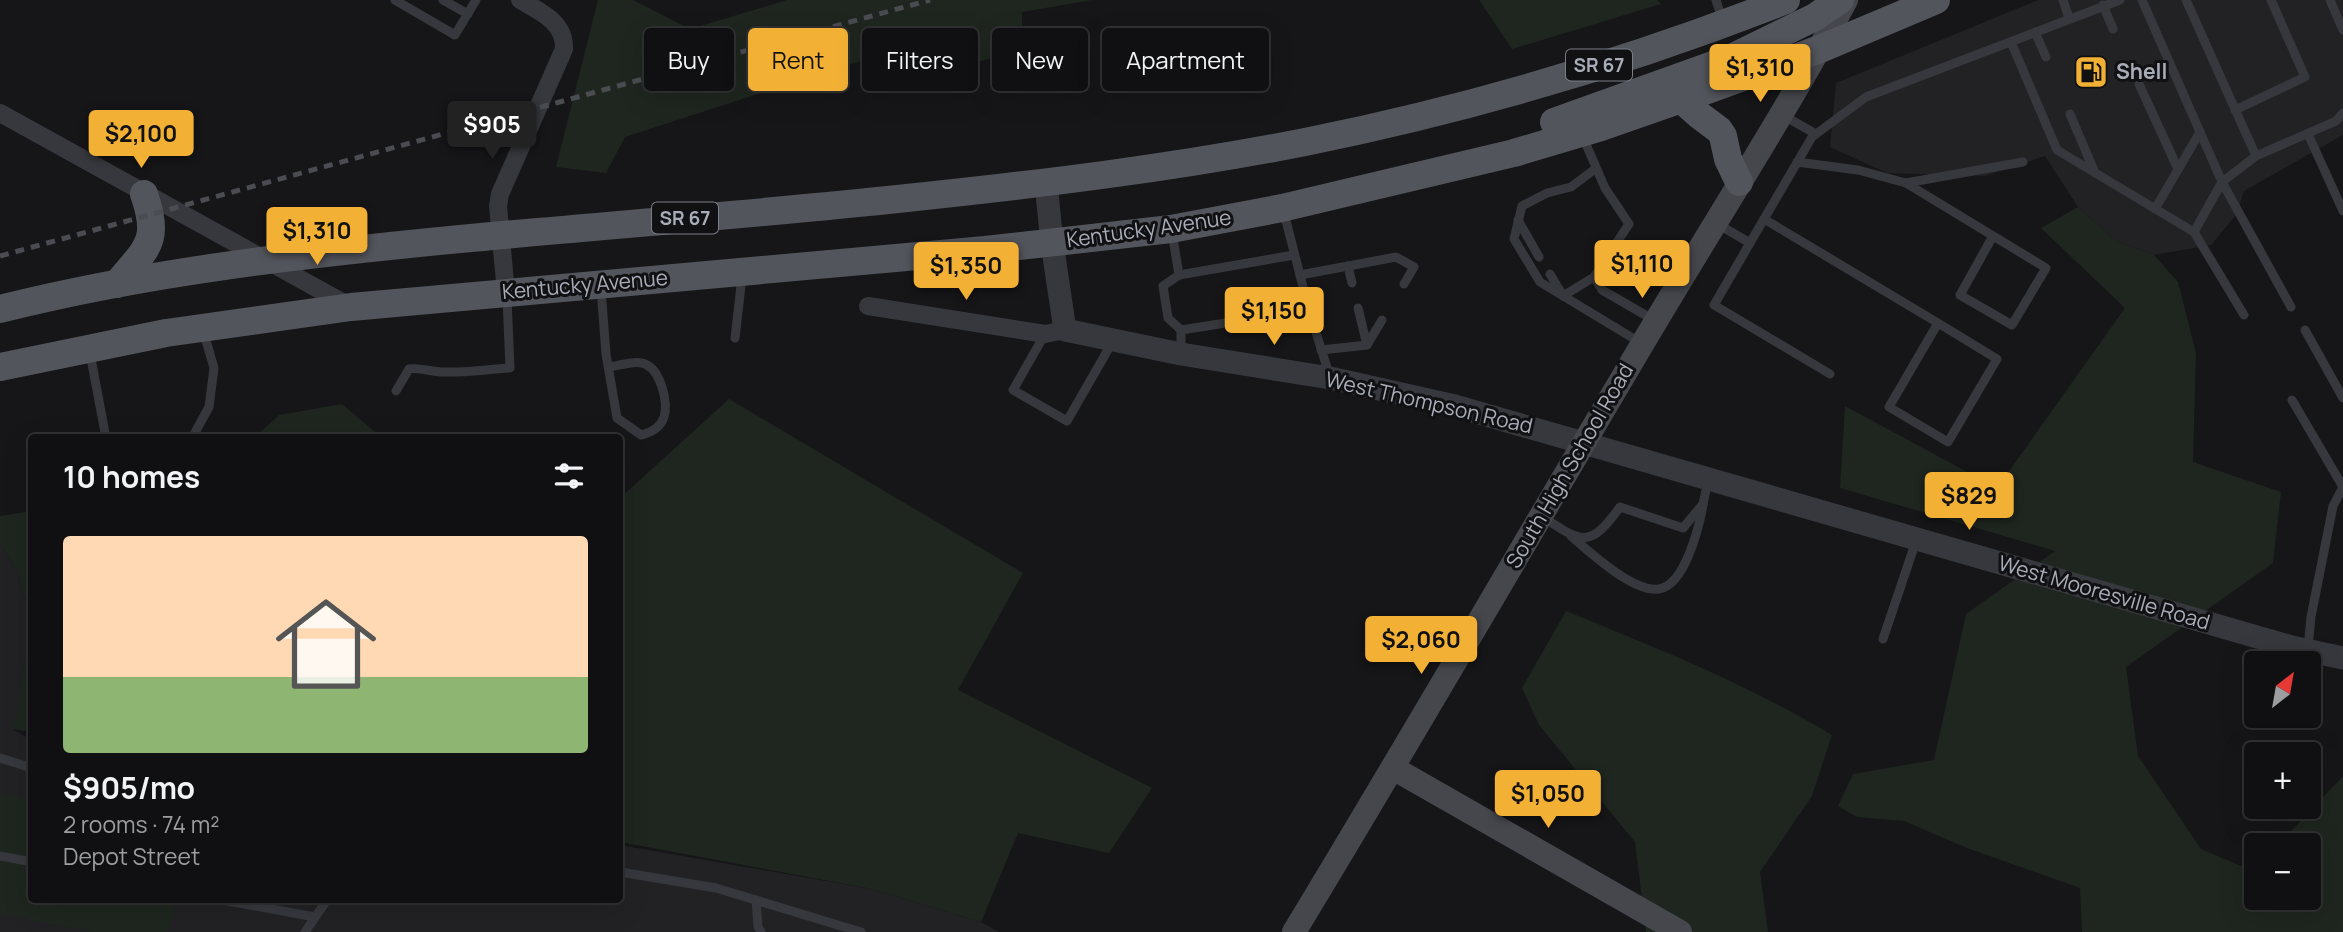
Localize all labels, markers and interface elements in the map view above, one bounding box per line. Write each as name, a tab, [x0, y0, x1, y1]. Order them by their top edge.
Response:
chip: Buy	[644, 28, 734, 91]
chip: Rent	[748, 28, 848, 91]
chip: Filters	[862, 28, 978, 91]
chip: New	[992, 28, 1088, 91]
chip: Apartment	[1102, 28, 1269, 91]
pin: $1,310	[1703, 44, 1817, 104]
road number: SR 67	[1566, 50, 1632, 80]
text: $1,310	[1725, 51, 1795, 83]
fuel station icon: Shell	[2072, 53, 2110, 91]
place label: Shell	[2116, 57, 2167, 85]
pin: $905	[451, 102, 533, 161]
text: $905	[463, 108, 521, 140]
pin: $2,100	[84, 110, 198, 170]
text: $2,100	[105, 117, 177, 149]
road number: SR 67	[652, 202, 718, 233]
street label: Kentucky Avenue	[1065, 203, 1233, 253]
pin: $1,310	[260, 208, 374, 267]
text: $1,310	[282, 214, 352, 246]
pin: $1,110	[1585, 240, 1699, 300]
pin: $1,350	[909, 243, 1023, 302]
text: $1,110	[1610, 247, 1674, 279]
text: $1,350	[930, 249, 1002, 281]
street label: Kentucky Avenue	[501, 263, 669, 305]
pin: $1,150	[1217, 288, 1331, 347]
text: $1,150	[1241, 294, 1307, 326]
street label: South High School Road	[1499, 358, 1639, 573]
street label: West Thompson Road	[1323, 365, 1536, 439]
text: 10 homes	[63, 456, 200, 497]
icon: filters	[550, 457, 588, 495]
pin: $829	[1928, 472, 2010, 532]
text: $829	[1941, 479, 1997, 511]
street label: West Mooresville Road	[1995, 548, 2213, 636]
icon: home	[263, 581, 389, 707]
pin: $2,060	[1364, 616, 1478, 676]
text: $2,060	[1381, 623, 1461, 655]
north arrow	[2244, 651, 2320, 728]
map controls	[2244, 651, 2321, 910]
button: +	[2244, 742, 2321, 819]
text: $905/mo	[63, 767, 195, 808]
pin: $1,050	[1491, 770, 1605, 830]
text: $1,050	[1511, 777, 1585, 809]
text: 2 rooms · 74 m²	[63, 808, 219, 840]
button: −	[2244, 833, 2321, 910]
text: Depot Street	[63, 840, 200, 872]

